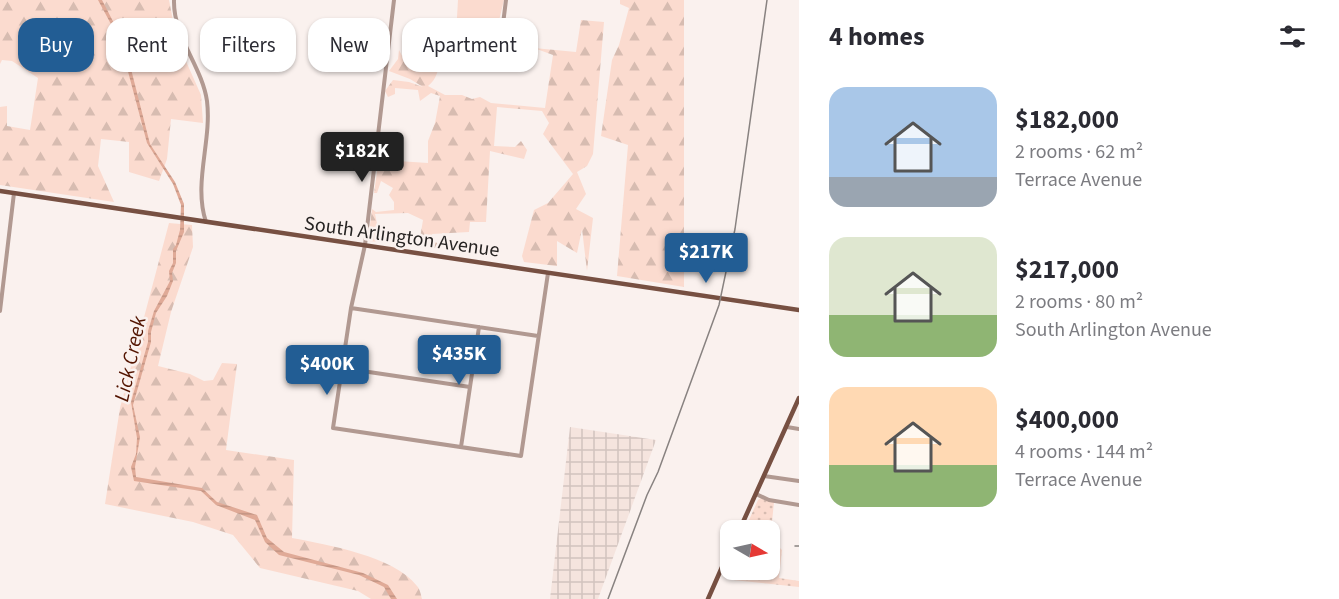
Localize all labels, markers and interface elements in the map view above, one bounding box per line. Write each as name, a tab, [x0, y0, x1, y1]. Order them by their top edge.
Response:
chip: Buy	[18, 18, 94, 72]
chip: Rent	[106, 18, 188, 72]
chip: Filters	[200, 18, 296, 72]
chip: New	[308, 18, 390, 72]
chip: Apartment	[402, 18, 538, 72]
text: 4 homes	[829, 18, 924, 55]
icon: filters	[1276, 20, 1309, 53]
text: $182,000	[1015, 101, 1119, 138]
icon: home	[877, 111, 949, 183]
pin: $182K	[320, 132, 404, 183]
text: $182K	[335, 137, 389, 165]
text: 2 rooms · 62 m²	[1015, 138, 1143, 166]
text: Terrace Avenue	[1015, 166, 1142, 194]
street label: South Arlington Avenue	[302, 209, 501, 265]
pin: $217K	[664, 233, 748, 284]
text: $217K	[679, 238, 733, 266]
text: $217,000	[1015, 251, 1119, 288]
icon: home	[877, 261, 949, 333]
text: 2 rooms · 80 m²	[1015, 288, 1143, 316]
water label: Lick Creek	[106, 313, 154, 405]
text: South Arlington Avenue	[1015, 316, 1212, 344]
pin: $435K	[417, 335, 501, 386]
text: $435K	[432, 340, 486, 368]
pin: $400K	[285, 345, 369, 396]
text: $400K	[300, 350, 354, 378]
text: $400,000	[1015, 401, 1119, 438]
icon: home	[877, 411, 949, 483]
text: 4 rooms · 144 m²	[1015, 438, 1153, 466]
text: Terrace Avenue	[1015, 466, 1142, 494]
north arrow	[720, 520, 780, 580]
map controls	[720, 520, 780, 580]

